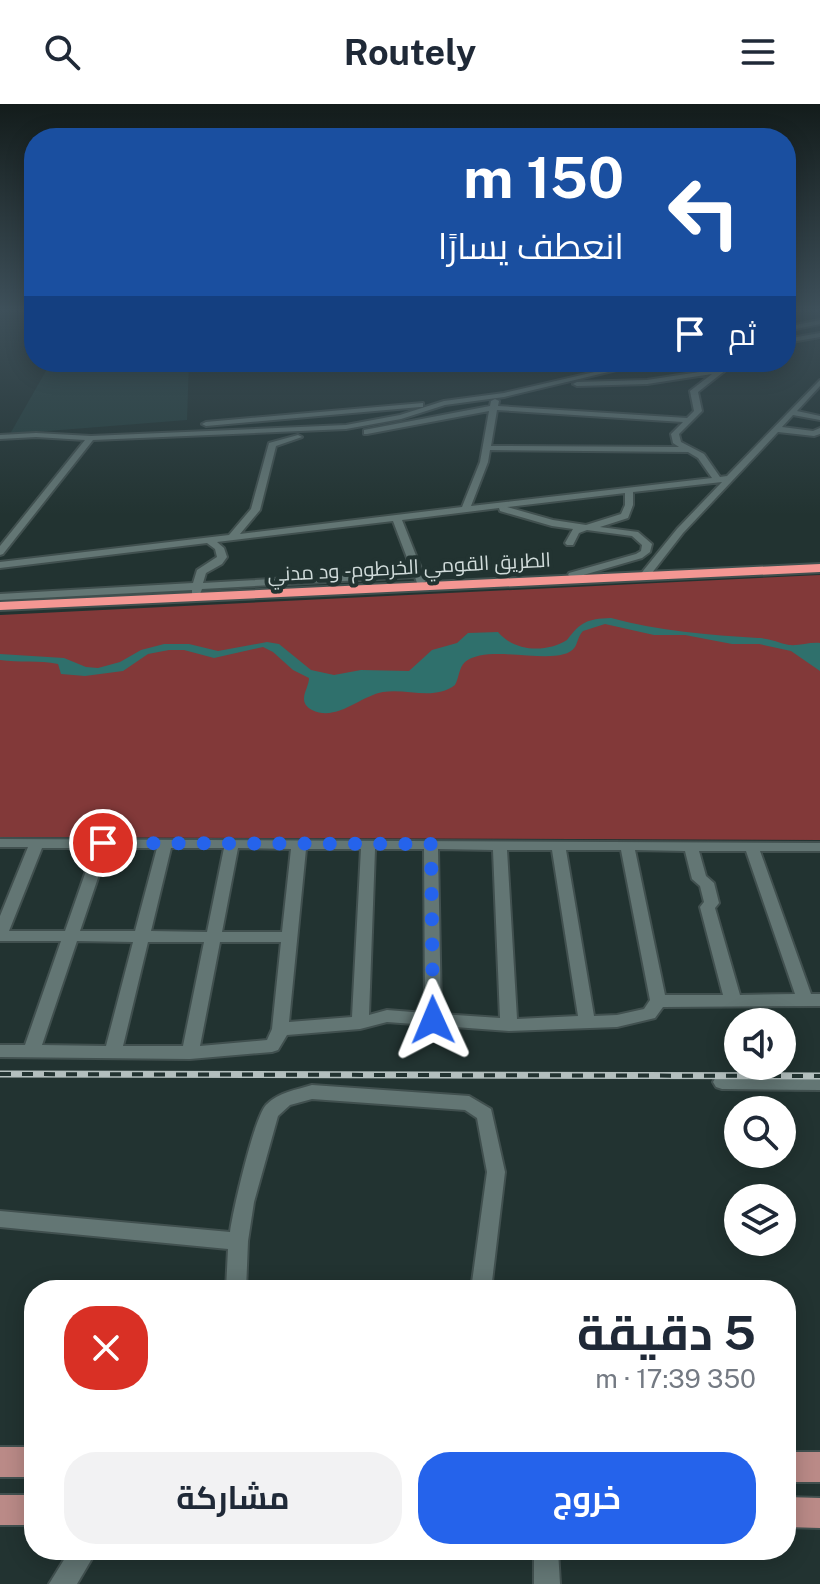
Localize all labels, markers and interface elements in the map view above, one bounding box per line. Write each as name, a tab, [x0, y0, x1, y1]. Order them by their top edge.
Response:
icon: search	[40, 30, 84, 74]
icon: menu	[736, 30, 780, 74]
text: Routely	[344, 31, 476, 73]
text: 150 m	[463, 145, 624, 211]
icon: left	[652, 160, 756, 264]
text: انعطف يسارًا	[438, 225, 624, 267]
icon: arrive	[668, 312, 712, 356]
text: ثم	[728, 316, 756, 352]
street label: الطريق القومي الخرطوم - ود مدني	[267, 548, 552, 590]
pin	[69, 809, 137, 877]
icon: arrive	[81, 821, 125, 865]
position arrow	[391, 978, 475, 1062]
map controls	[724, 1008, 796, 1256]
button: sound	[724, 1008, 796, 1080]
button: search	[724, 1096, 796, 1168]
button: layers	[724, 1184, 796, 1256]
text: 5 دقيقة	[577, 1304, 756, 1361]
button: close	[64, 1306, 148, 1390]
text: 350 m · 17:39	[595, 1363, 756, 1394]
button: مشاركة	[64, 1452, 402, 1544]
button: خروج	[418, 1452, 756, 1544]

